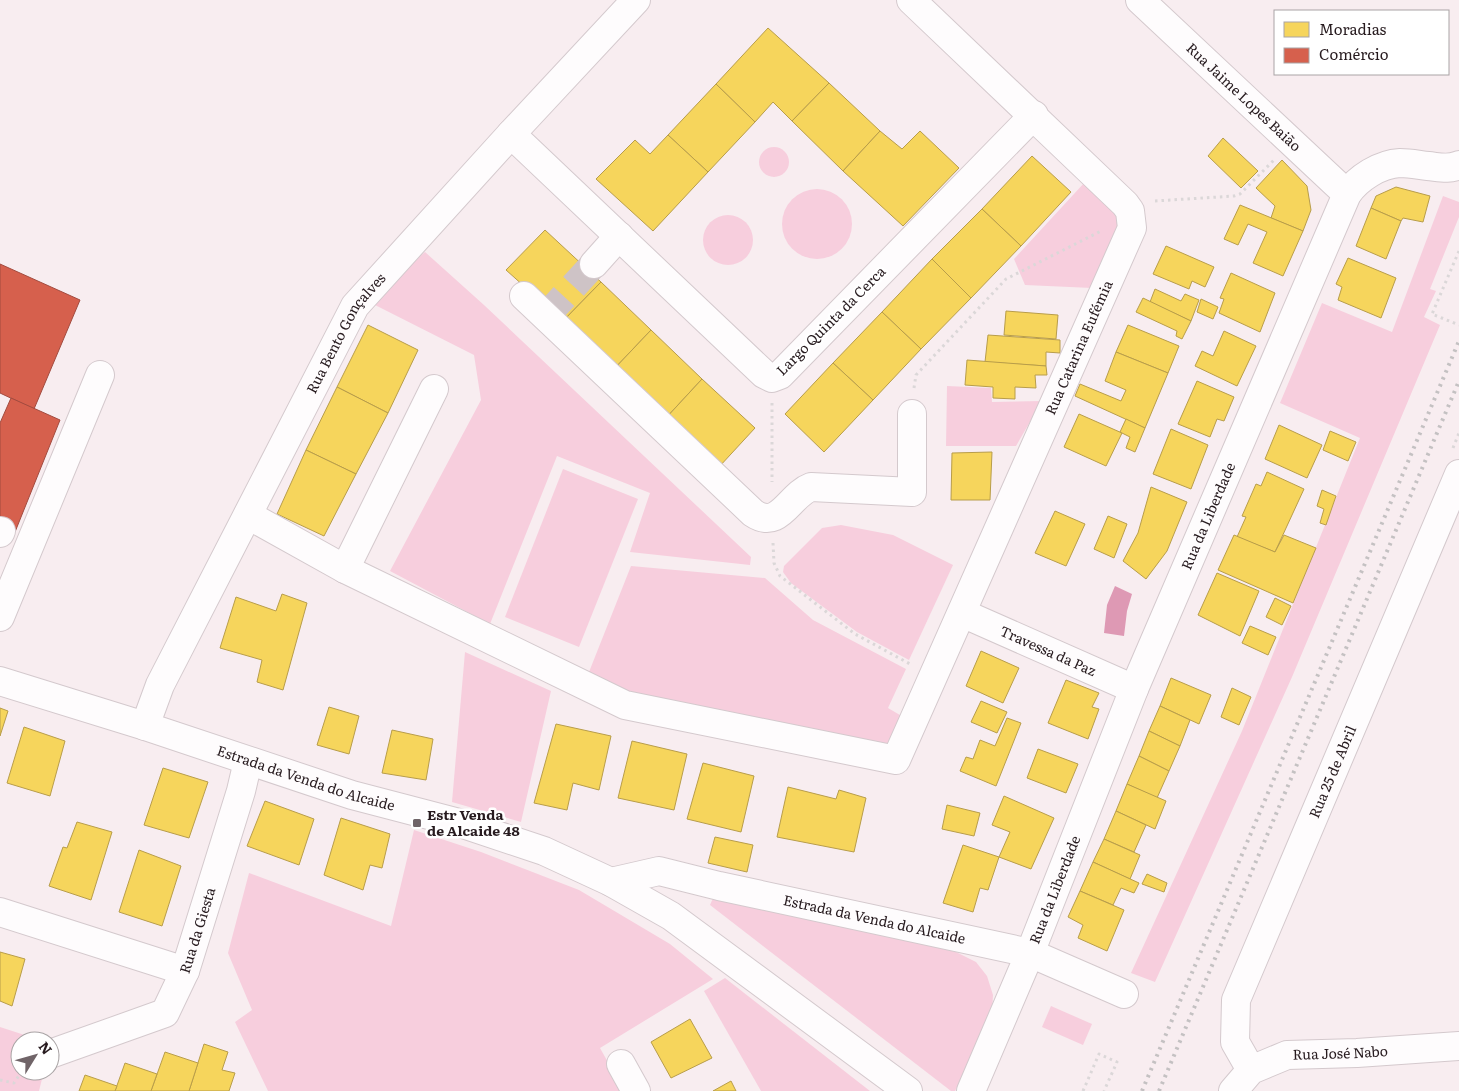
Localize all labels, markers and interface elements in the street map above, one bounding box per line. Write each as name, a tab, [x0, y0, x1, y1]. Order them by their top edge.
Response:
legend	[1274, 10, 1449, 75]
text: Moradias	[1319, 17, 1387, 40]
street label: Rua Jaime Lopes Baião	[1182, 38, 1306, 155]
text: Comércio	[1319, 42, 1389, 65]
street label: Largo Quinta da Cerca	[771, 261, 890, 379]
street label: Rua Bento Gonçalves	[301, 268, 389, 397]
street label: Rua Catarina Eufémia	[1039, 276, 1117, 418]
street label: Rua da Liberdade	[1176, 459, 1239, 572]
street label: Travessa da Paz	[997, 620, 1100, 680]
street label: Rua 25 de Abril	[1303, 722, 1360, 821]
street label: Estrada da Venda do Alcaide	[214, 740, 397, 815]
place label: Estr Venda de Alcaide 48	[427, 804, 520, 840]
marker: Estr Venda de Alcaide 48	[411, 817, 423, 829]
street label: Rua da Liberdade	[1024, 832, 1084, 947]
street label: Rua da Giesta	[174, 884, 220, 976]
street label: Estrada da Venda do Alcaide	[782, 889, 968, 948]
north arrow	[10, 1031, 60, 1081]
text: N	[35, 1037, 58, 1058]
street label: Rua José Nabo	[1292, 1040, 1389, 1064]

